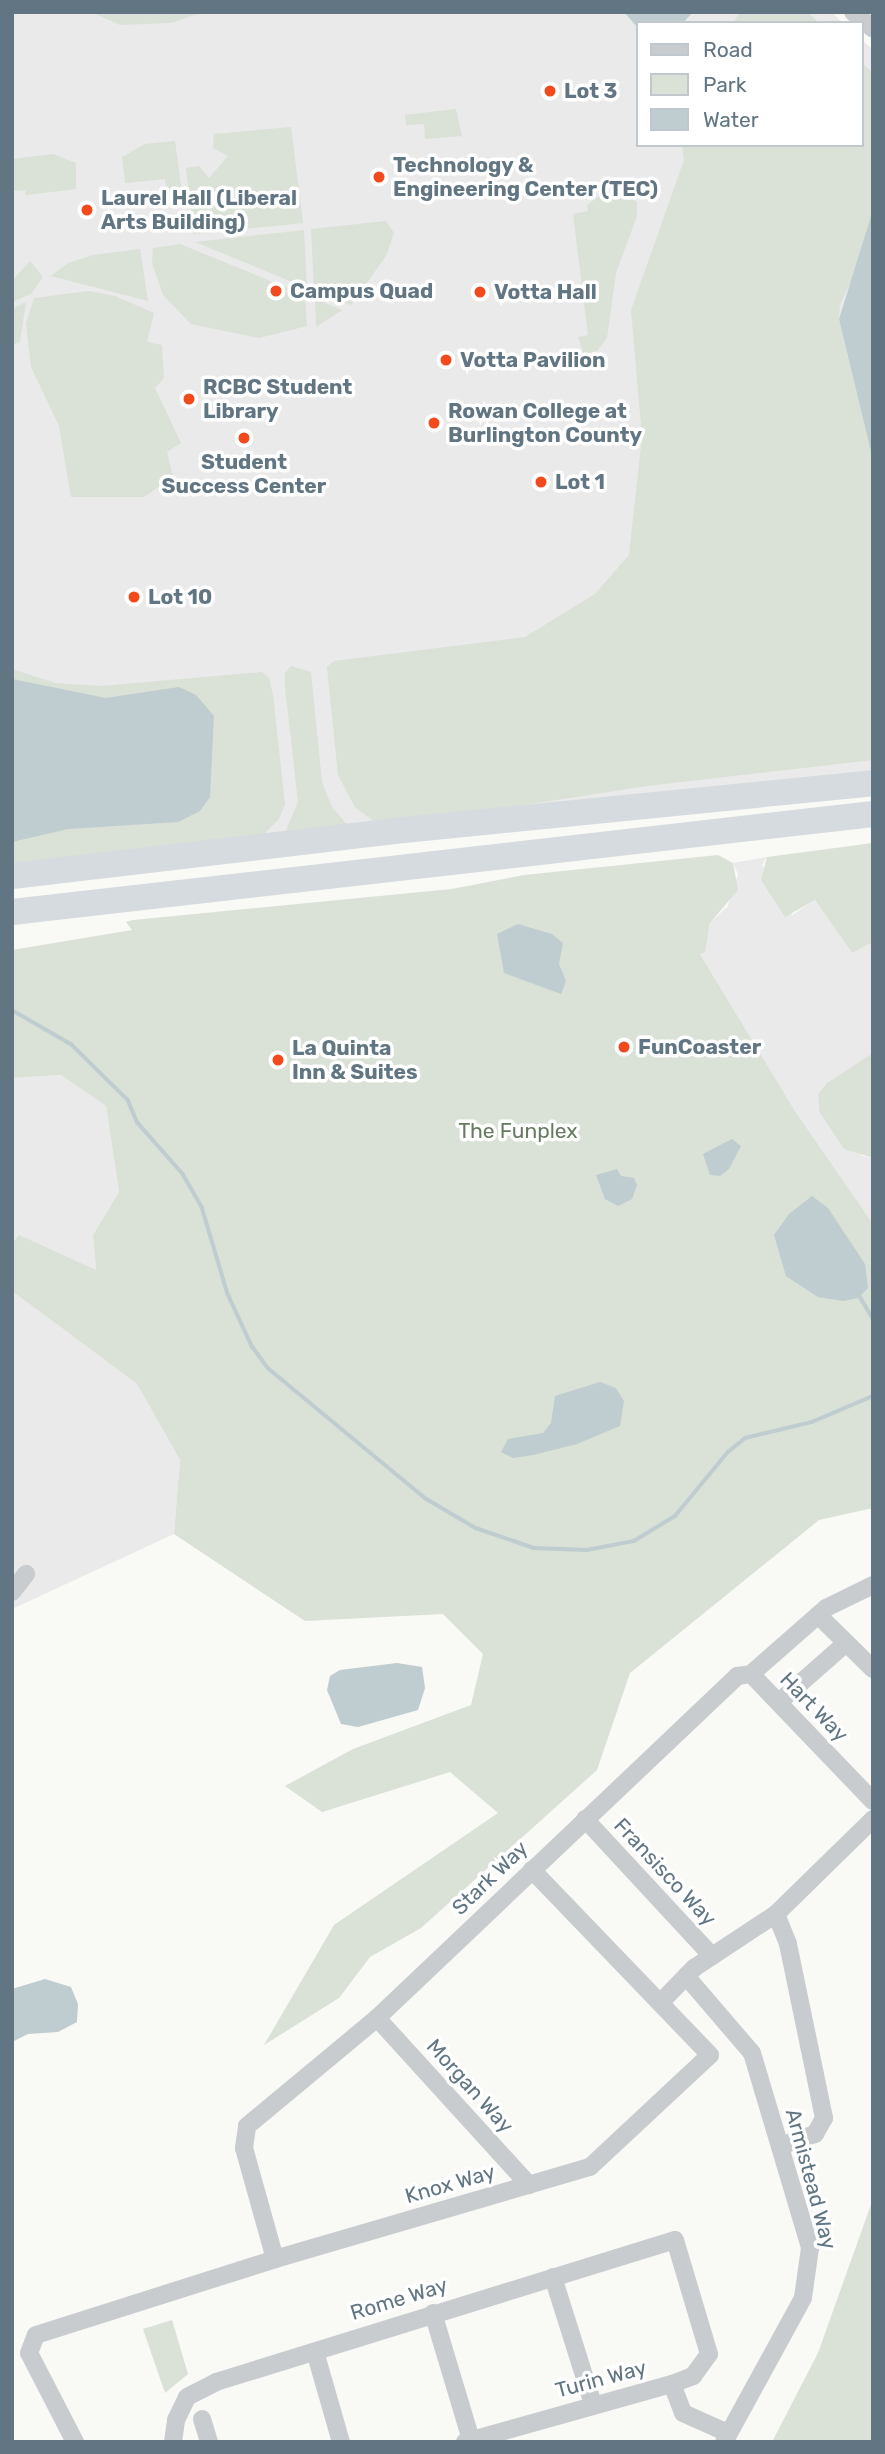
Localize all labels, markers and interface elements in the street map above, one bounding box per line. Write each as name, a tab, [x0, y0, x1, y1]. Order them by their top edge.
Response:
legend	[636, 21, 864, 147]
text: Road	[703, 37, 753, 62]
text: Park	[703, 72, 747, 97]
place label: Lot 3	[564, 78, 617, 104]
marker: Lot 3	[542, 83, 558, 99]
text: Water	[703, 107, 759, 132]
place label: Technology & Engineering Center (TEC)	[393, 152, 658, 202]
marker: Technology & Engineering Center (TEC)	[371, 169, 387, 185]
place label: Laurel Hall (Liberal Arts Building)	[101, 185, 297, 235]
marker: Laurel Hall (Liberal Arts Building)	[79, 202, 95, 218]
place label: Campus Quad	[290, 278, 433, 304]
place label: Votta Hall	[494, 279, 597, 305]
marker: Campus Quad	[268, 283, 284, 299]
marker: Votta Hall	[472, 284, 488, 300]
place label: Votta Pavilion	[460, 347, 606, 373]
marker: Votta Pavilion	[438, 352, 454, 368]
place label: RCBC Student Library	[203, 374, 352, 424]
marker: RCBC Student Library	[181, 391, 197, 407]
place label: Rowan College at Burlington County	[448, 398, 642, 448]
marker: Rowan College at Burlington County	[426, 415, 442, 431]
marker: Student Success Center	[236, 430, 252, 446]
place label: Student Success Center	[162, 449, 326, 499]
place label: Lot 1	[555, 469, 605, 495]
marker: Lot 1	[533, 474, 549, 490]
place label: Lot 10	[148, 584, 212, 610]
marker: Lot 10	[126, 589, 142, 605]
place label: FunCoaster	[638, 1034, 761, 1060]
place label: La Quinta Inn & Suites	[292, 1035, 418, 1085]
marker: FunCoaster	[616, 1039, 632, 1055]
marker: La Quinta Inn & Suites	[270, 1052, 286, 1068]
park label: The Funplex	[458, 1118, 578, 1144]
street label: Hart Way	[775, 1667, 853, 1747]
street label: Fransisco Way	[608, 1813, 722, 1931]
street label: Stark Way	[447, 1836, 533, 1920]
street label: Morgan Way	[421, 2034, 519, 2138]
street label: Armistead Way	[780, 2106, 842, 2252]
street label: Knox Way	[402, 2159, 498, 2209]
street label: Rome Way	[347, 2272, 451, 2326]
street label: Turin Way	[553, 2355, 649, 2403]

